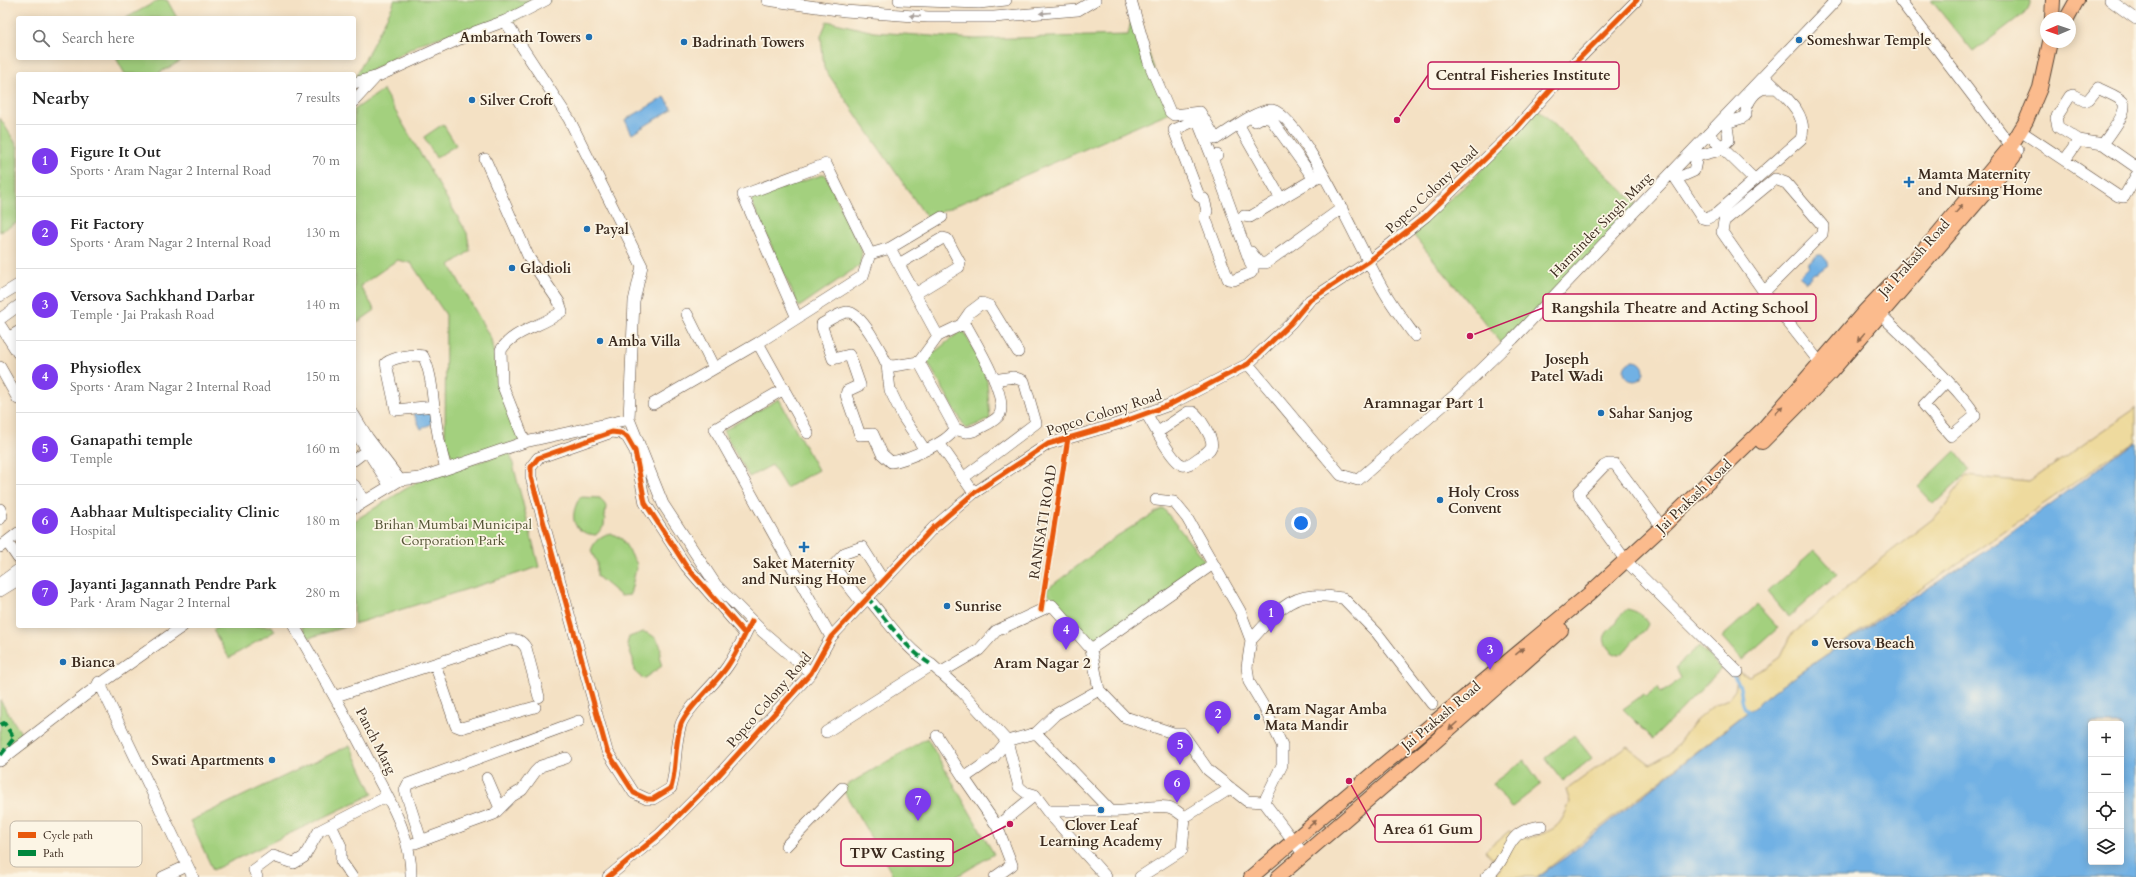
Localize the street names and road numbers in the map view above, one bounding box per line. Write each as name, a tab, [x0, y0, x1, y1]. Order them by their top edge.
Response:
street label: Popco Colony Road	[1382, 142, 1483, 238]
street label: Harminder Singh Marg	[1546, 168, 1656, 282]
street label: Jai Prakash Road	[1873, 215, 1954, 302]
street label: Popco Colony Road	[1044, 385, 1165, 441]
street label: Jai Prakash Road	[1651, 455, 1736, 538]
street label: RANISATI ROAD	[1025, 464, 1061, 580]
street label: Popco Colony Road	[722, 648, 816, 752]
street label: Jai Prakash Road	[1396, 677, 1485, 756]
street label: Panch Marg	[351, 704, 401, 778]

